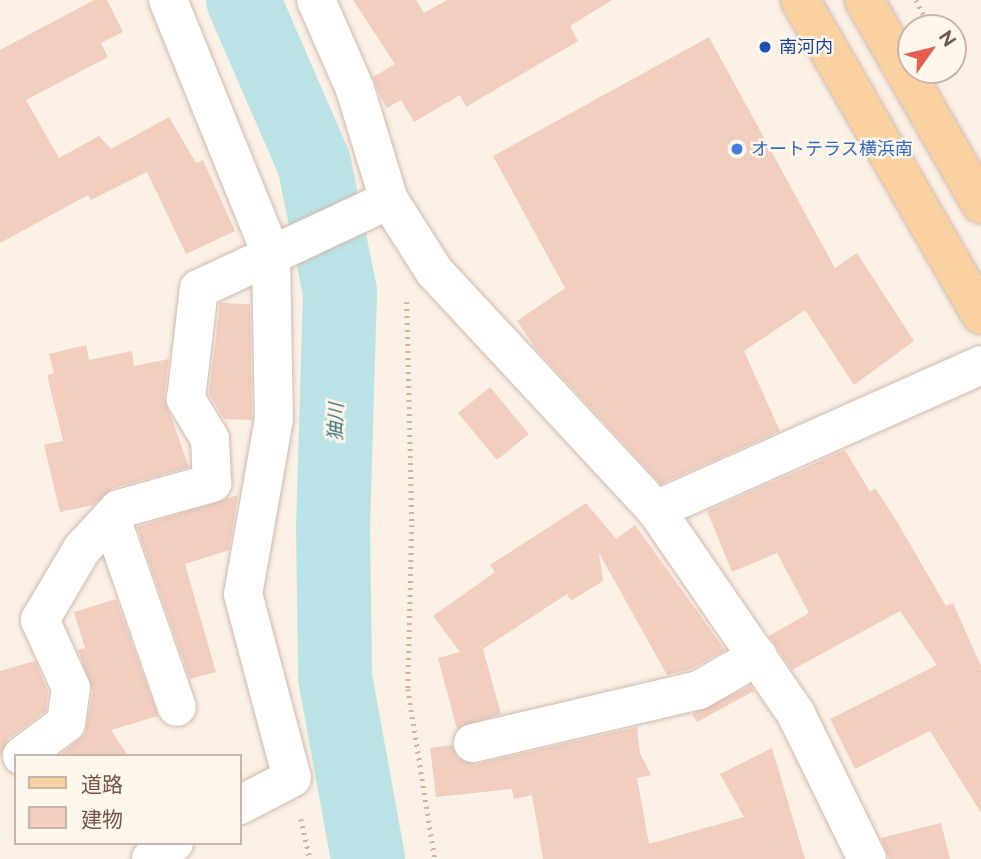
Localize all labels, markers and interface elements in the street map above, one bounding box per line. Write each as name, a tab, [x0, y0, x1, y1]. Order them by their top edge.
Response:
north arrow	[897, 14, 967, 84]
text: N	[935, 26, 961, 51]
place label: 南河内	[779, 36, 833, 58]
marker: 南河内	[757, 39, 773, 55]
place label: オートテラス横浜南	[751, 138, 913, 160]
marker: オートテラス横浜南	[729, 141, 745, 157]
water label: 㹨川	[324, 403, 348, 441]
legend	[14, 754, 242, 845]
text: 道路	[81, 772, 123, 797]
text: 建物	[81, 807, 123, 832]

